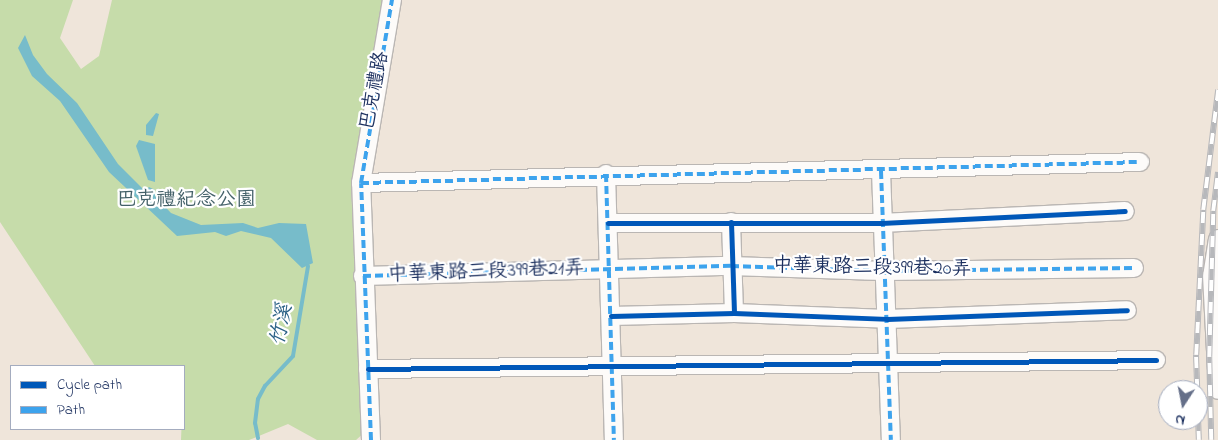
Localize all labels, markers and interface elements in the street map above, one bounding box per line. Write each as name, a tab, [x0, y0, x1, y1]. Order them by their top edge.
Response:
street label: 巴克禮路	[356, 49, 394, 133]
park label: 巴克禮紀念公園	[116, 188, 256, 212]
street label: 中華東路三段399巷20弄	[772, 254, 972, 282]
street label: 中華東路三段399巷21弄	[387, 257, 585, 287]
water label: 竹溪	[266, 302, 298, 348]
legend	[10, 365, 185, 430]
text: Cycle path	[57, 374, 122, 396]
north arrow	[1158, 380, 1208, 430]
text: Path	[57, 399, 85, 421]
text: N	[1174, 408, 1187, 430]

